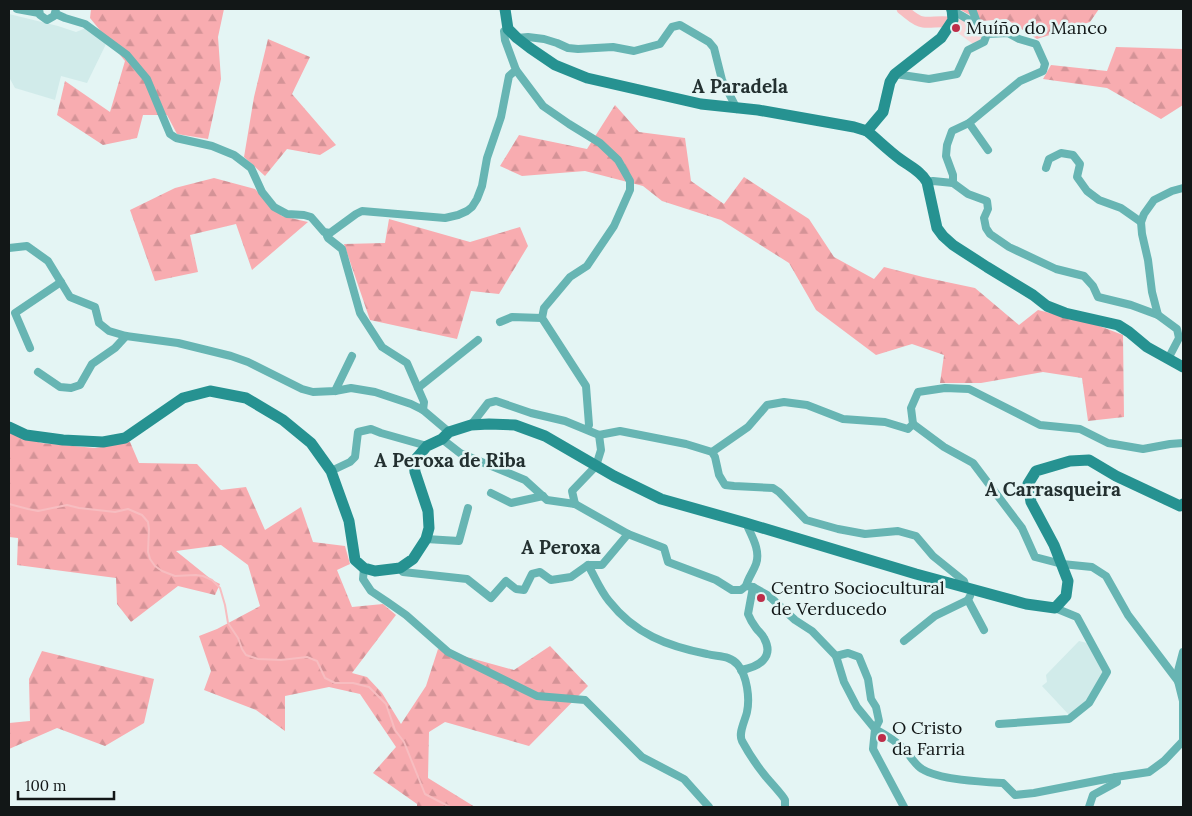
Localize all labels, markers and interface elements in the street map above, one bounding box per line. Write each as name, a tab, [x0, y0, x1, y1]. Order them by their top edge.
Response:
place label: Muíño do Manco	[966, 16, 1107, 39]
marker: Muíño do Manco	[950, 22, 962, 34]
district label: A Paradela	[692, 74, 788, 98]
district label: A Peroxa de Riba	[374, 448, 526, 472]
district label: A Carrasqueira	[985, 477, 1121, 501]
district label: A Peroxa	[521, 535, 601, 559]
place label: Centro Sociocultural de Verducedo	[771, 576, 945, 620]
marker: Centro Sociocultural de Verducedo	[755, 592, 767, 604]
place label: O Cristo da Farria	[892, 716, 965, 760]
marker: O Cristo da Farria	[876, 732, 888, 744]
scale bar	[18, 768, 114, 800]
text: 100 m	[25, 776, 66, 795]

